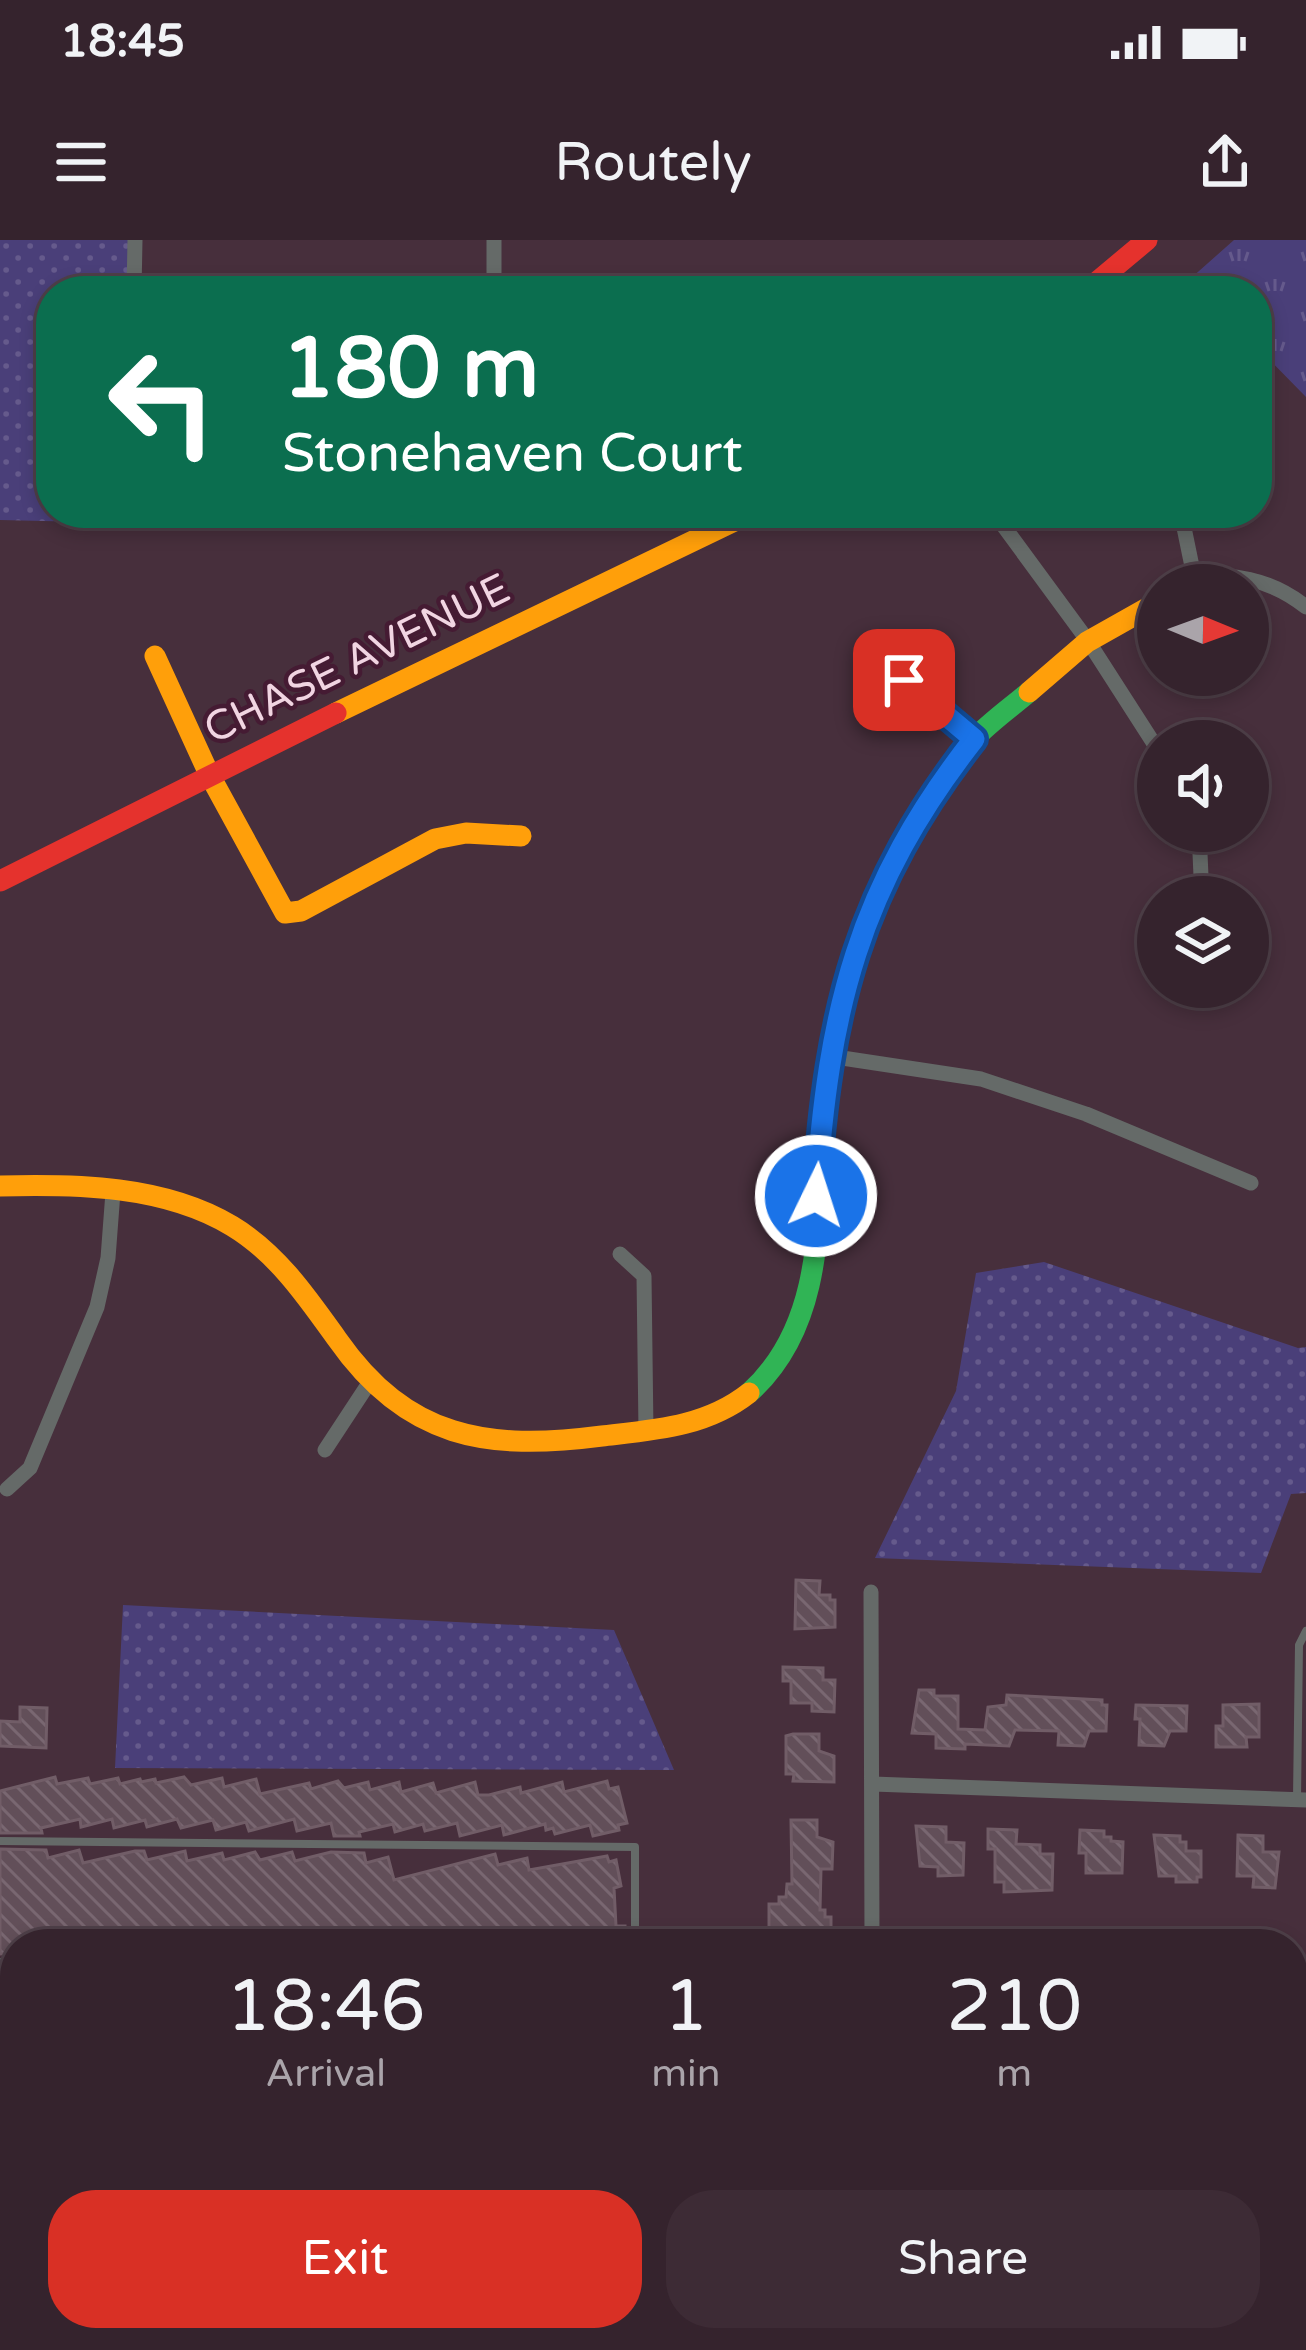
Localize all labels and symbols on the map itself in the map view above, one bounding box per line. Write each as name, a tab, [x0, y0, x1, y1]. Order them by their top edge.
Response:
street label: CHASE AVENUE	[196, 563, 518, 755]
north arrow	[1137, 564, 1269, 696]
pin	[853, 629, 955, 731]
position arrow	[753, 1133, 879, 1259]

